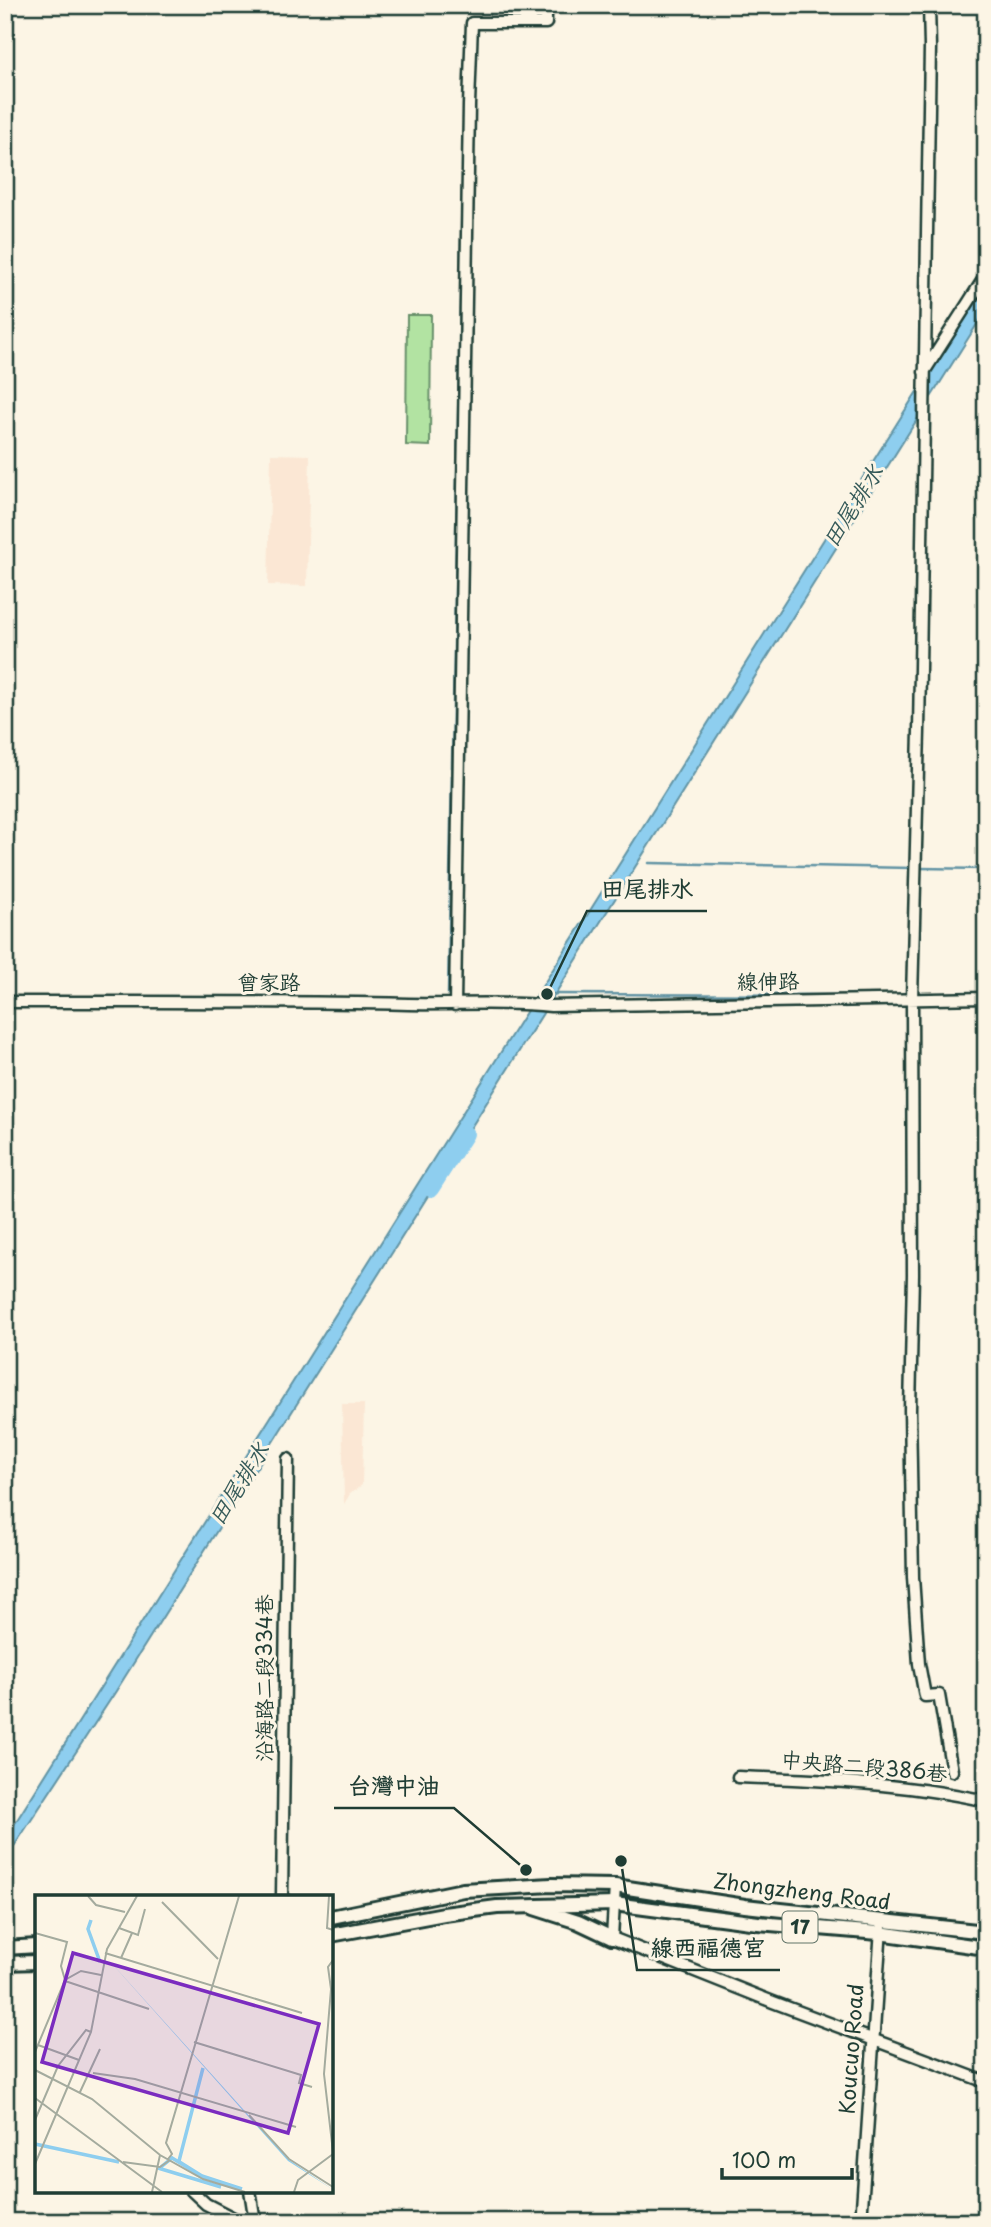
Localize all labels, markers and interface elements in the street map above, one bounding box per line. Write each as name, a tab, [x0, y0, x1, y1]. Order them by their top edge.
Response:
water label: 田尾排水	[813, 456, 891, 553]
callout: 田尾排水	[587, 867, 707, 911]
text: 田尾排水	[601, 870, 694, 905]
street label: 線伸路	[736, 963, 800, 997]
street label: 曾家路	[238, 965, 301, 997]
water label: 田尾排水	[199, 1434, 277, 1531]
street label: 沿海路二段334巷	[247, 1594, 279, 1762]
street label: 中央路二段386巷	[780, 1742, 949, 1788]
callout: 台灣中油	[334, 1764, 454, 1808]
text: 台灣中油	[348, 1767, 440, 1802]
street label: Zhongzheng Road	[712, 1863, 893, 1917]
inset map	[35, 1895, 332, 2192]
road number: 17	[782, 1912, 818, 1942]
callout: 線西福德宮	[637, 1926, 780, 1970]
text: 線西福德宮	[651, 1929, 766, 1964]
street label: Koucuo Road	[829, 1982, 871, 2115]
scale bar	[722, 2136, 851, 2180]
text: 100 m	[732, 2143, 796, 2175]

